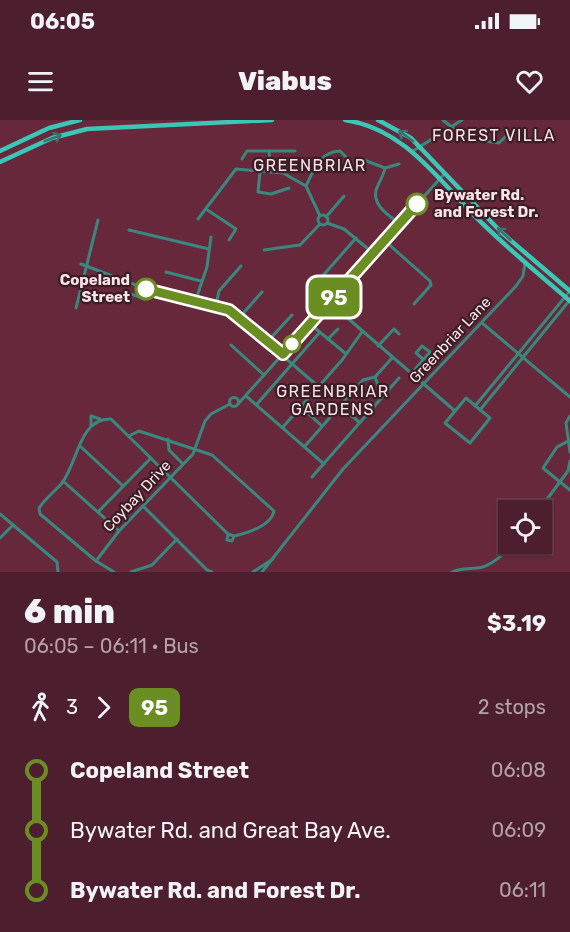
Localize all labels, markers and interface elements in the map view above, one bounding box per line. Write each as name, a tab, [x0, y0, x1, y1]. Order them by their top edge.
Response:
text: 06:05	[30, 8, 95, 35]
icon: menu	[24, 65, 57, 98]
text: Viabus	[238, 65, 332, 97]
icon: heart	[513, 65, 546, 98]
district label: FOREST VILLA	[432, 126, 556, 145]
one-way arrow	[399, 129, 415, 142]
one-way arrow	[43, 132, 62, 143]
district label: GREENBRIAR	[253, 156, 367, 175]
place label: Bywater Rd. and Forest Dr.	[434, 186, 539, 221]
marker: Bywater Rd. and Forest Dr.	[406, 193, 428, 215]
one-way arrow	[497, 227, 512, 241]
place label: Copeland Street	[60, 271, 130, 306]
marker: Copeland Street	[135, 278, 157, 300]
line badge: 95	[307, 278, 361, 316]
text: 95	[320, 285, 348, 310]
street label: Greenbriar Lane	[405, 293, 495, 387]
unlabelled marker	[283, 335, 301, 353]
district label: GREENBRIAR GARDENS	[276, 382, 390, 419]
street label: Coybay Drive	[99, 456, 175, 536]
map controls	[498, 500, 552, 554]
button: locate	[498, 500, 552, 554]
text: 6 min	[24, 592, 115, 631]
text: $3.19	[487, 610, 546, 637]
text: 06:05 – 06:11 · Bus	[24, 634, 199, 658]
icon: walk	[24, 691, 57, 724]
icon: forward	[87, 691, 120, 724]
text: 3	[66, 695, 78, 719]
text: 95	[141, 695, 168, 720]
text: 2 stops	[478, 695, 546, 719]
text: Copeland Street	[70, 757, 249, 784]
text: 06:08	[491, 758, 546, 782]
text: Bywater Rd. and Great Bay Ave.	[70, 817, 391, 844]
text: 06:09	[492, 818, 546, 842]
text: Bywater Rd. and Forest Dr.	[70, 877, 360, 904]
text: 06:11	[499, 878, 546, 902]

